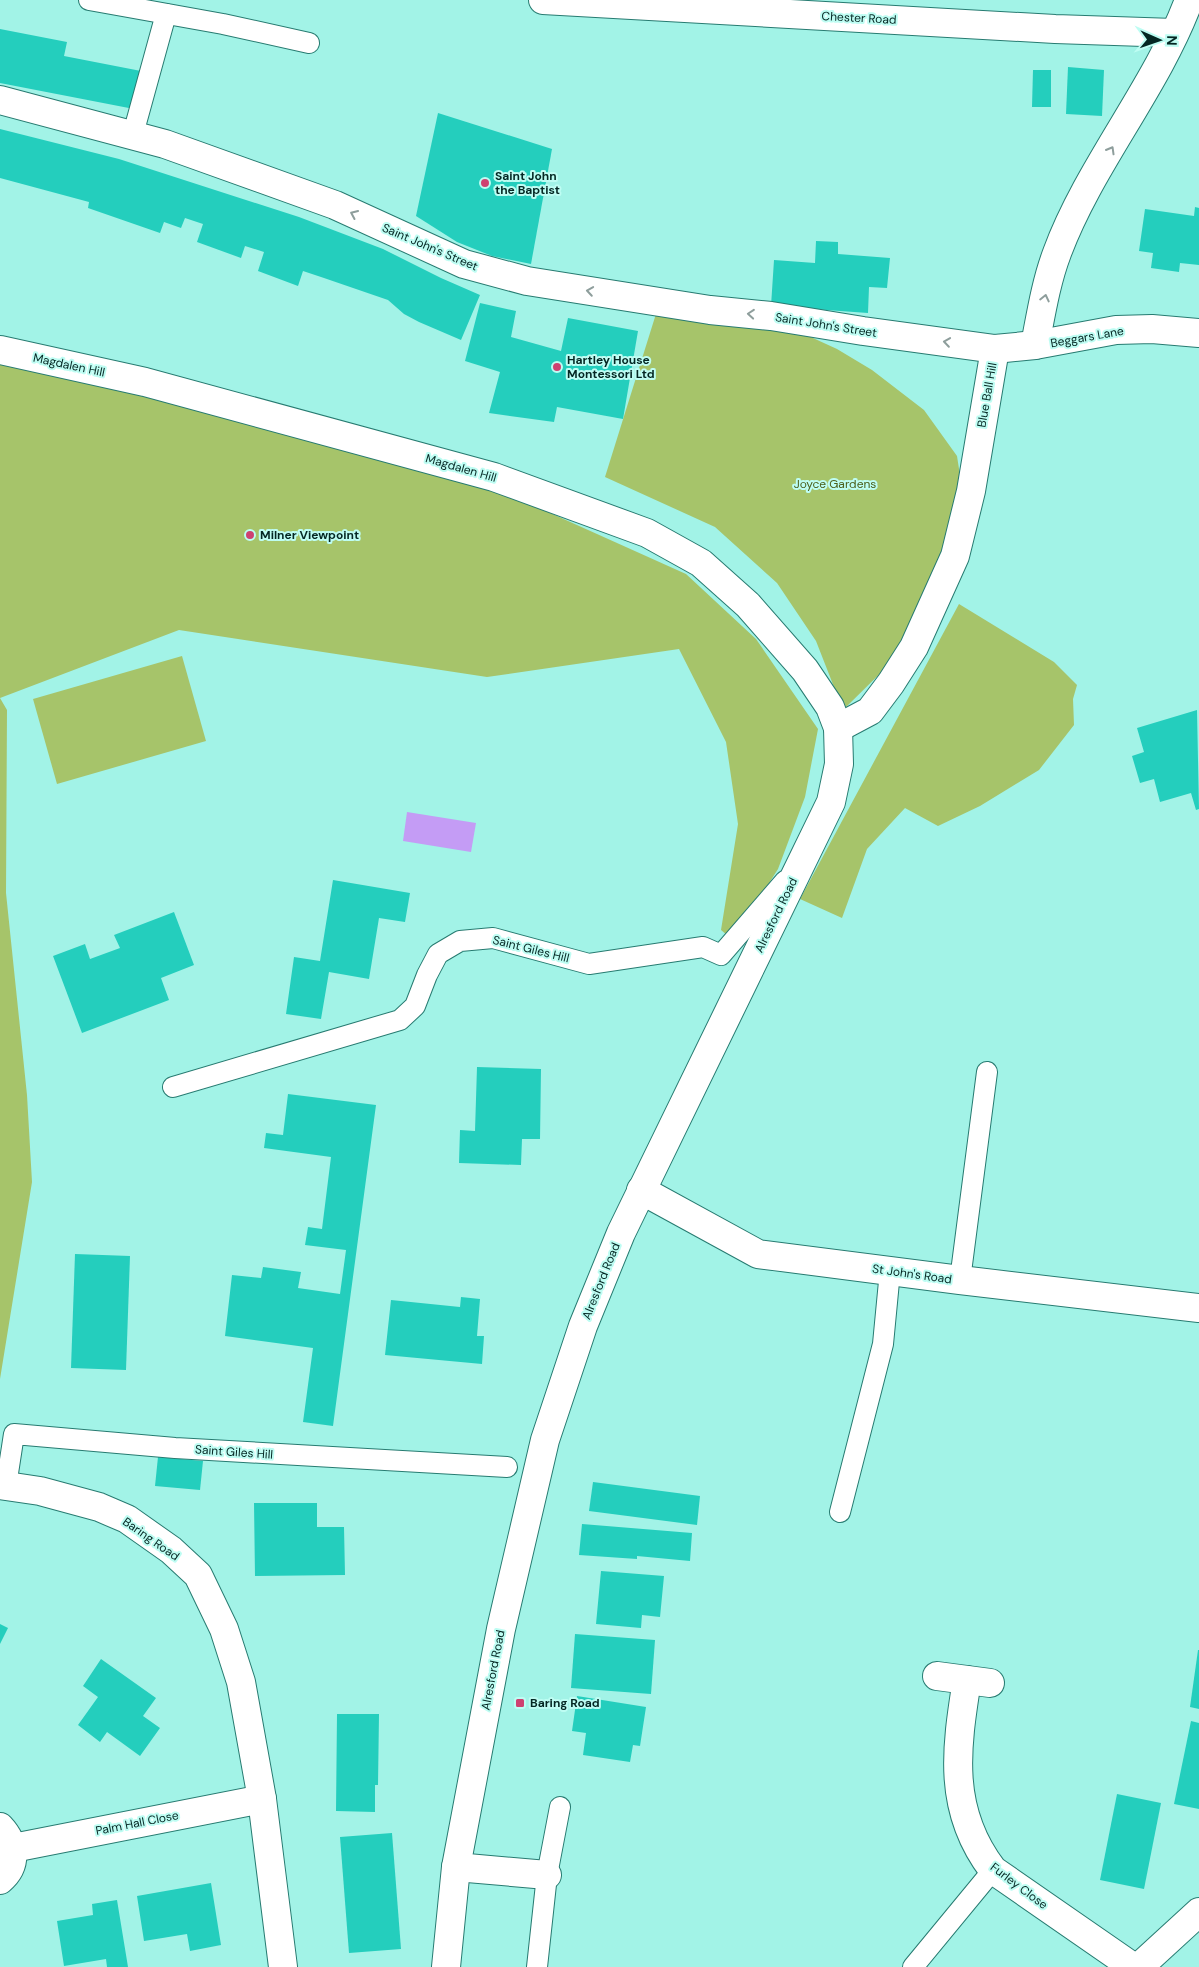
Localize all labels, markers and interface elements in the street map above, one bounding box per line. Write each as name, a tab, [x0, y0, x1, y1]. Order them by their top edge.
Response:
street label: Chester Road	[821, 8, 897, 28]
north arrow	[1134, 15, 1184, 65]
text: N	[1163, 35, 1181, 46]
one-way arrow	[1104, 146, 1114, 155]
place label: Saint John the Baptist	[495, 168, 560, 198]
marker: Saint John the Baptist	[479, 177, 491, 189]
one-way arrow	[350, 210, 359, 220]
street label: Saint John's Street	[380, 220, 481, 275]
one-way arrow	[586, 286, 595, 296]
one-way arrow	[1039, 293, 1050, 302]
one-way arrow	[747, 309, 755, 320]
street label: Saint John's Street	[774, 309, 878, 341]
street label: Beggars Lane	[1049, 323, 1125, 351]
one-way arrow	[942, 338, 951, 348]
street label: Magdalen Hill	[32, 350, 106, 380]
place label: Hartley House Montessori Ltd	[567, 352, 655, 382]
marker: Hartley House Montessori Ltd	[551, 361, 563, 373]
street label: Blue Ball Hill	[973, 361, 1001, 429]
street label: Magdalen Hill	[424, 450, 498, 486]
park label: Joyce Gardens	[794, 476, 876, 492]
place label: Milner Viewpoint	[260, 527, 359, 543]
marker: Milner Viewpoint	[244, 529, 256, 541]
street label: Alresford Road	[751, 875, 801, 955]
street label: Saint Giles Hill	[491, 932, 571, 966]
street label: Alresford Road	[578, 1240, 624, 1322]
street label: St John's Road	[871, 1260, 953, 1288]
street label: Saint Giles Hill	[194, 1441, 274, 1463]
street label: Baring Road	[119, 1514, 183, 1564]
street label: Alresford Road	[477, 1628, 509, 1712]
place label: Baring Road	[530, 1695, 600, 1711]
marker: Baring Road	[514, 1697, 526, 1709]
street label: Palm Hall Close	[94, 1807, 180, 1839]
street label: Furley Close	[987, 1859, 1051, 1913]

